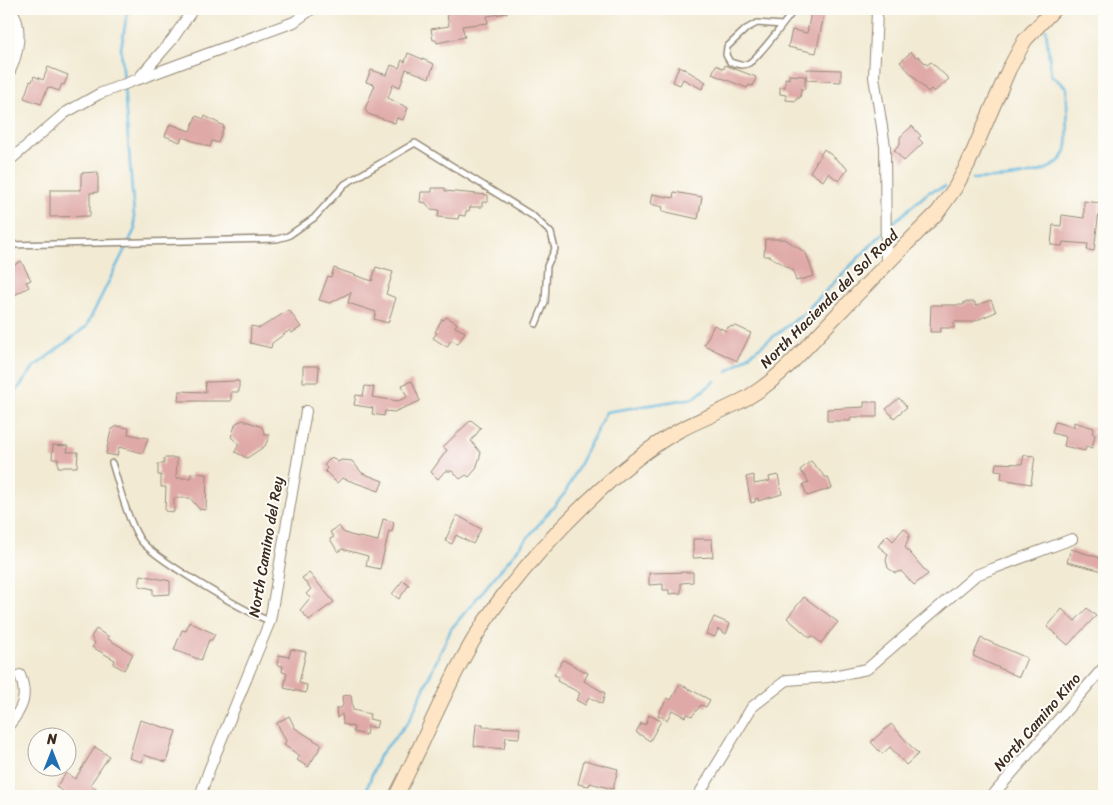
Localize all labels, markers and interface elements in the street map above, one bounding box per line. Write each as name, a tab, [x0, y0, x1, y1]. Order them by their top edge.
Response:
street label: North Hacienda del Sol Road	[753, 223, 905, 375]
street label: North Camino del Rey	[241, 474, 291, 619]
street label: North Camino Kino	[987, 666, 1088, 777]
text: N	[46, 727, 57, 752]
north arrow	[28, 728, 78, 778]

